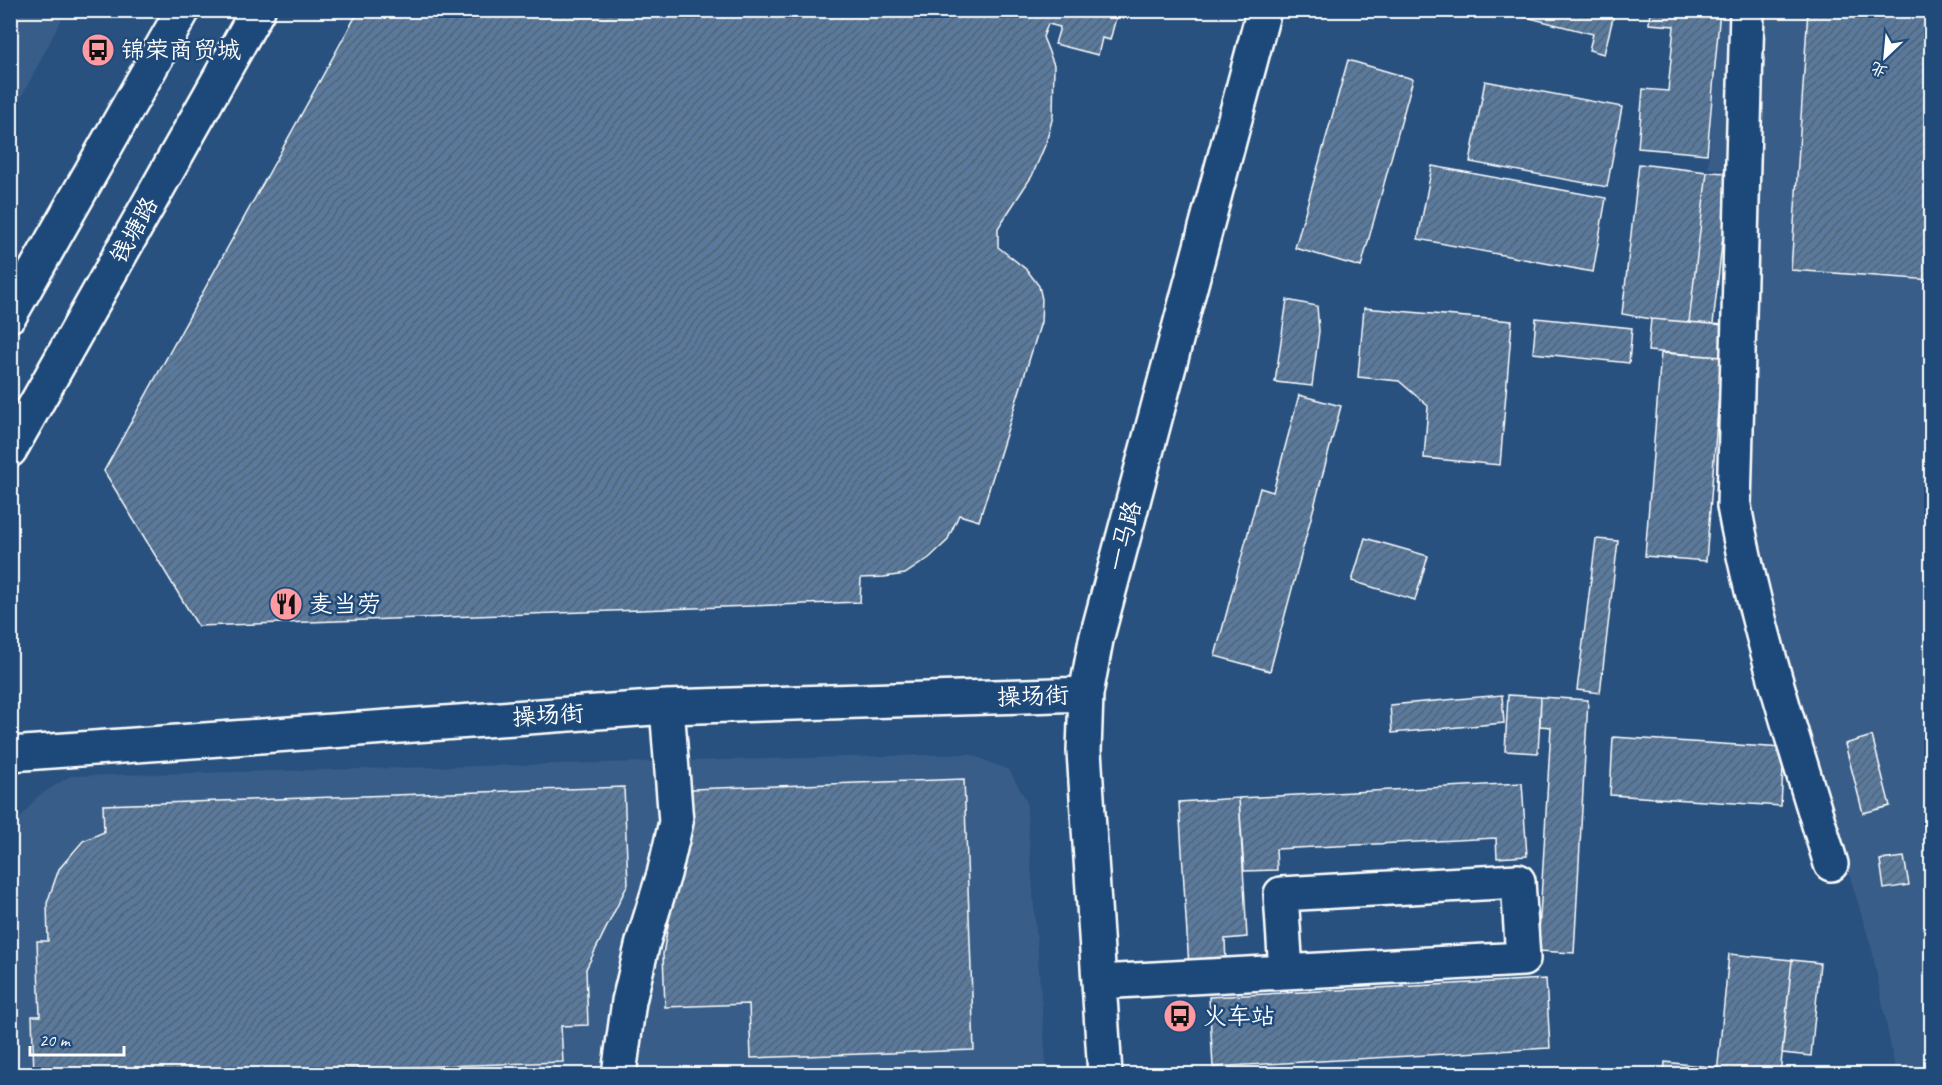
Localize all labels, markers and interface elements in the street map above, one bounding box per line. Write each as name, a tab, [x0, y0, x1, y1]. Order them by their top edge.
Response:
north arrow	[1855, 27, 1915, 87]
bus stop icon: 锦荣商贸城	[80, 32, 116, 68]
place label: 锦荣商贸城	[121, 35, 241, 65]
text: 北	[1867, 57, 1890, 82]
street label: 钱塘路	[103, 191, 165, 269]
street label: 一马路	[1100, 497, 1148, 575]
restaurant icon: 麦当劳	[268, 586, 304, 622]
place label: 麦当劳	[309, 589, 381, 619]
street label: 操场街	[996, 680, 1070, 712]
street label: 操场街	[511, 698, 585, 732]
bus stop icon: 火车站	[1162, 998, 1198, 1034]
place label: 火车站	[1203, 1001, 1275, 1031]
scale bar	[30, 1019, 124, 1057]
text: 20 m	[39, 1029, 72, 1051]

